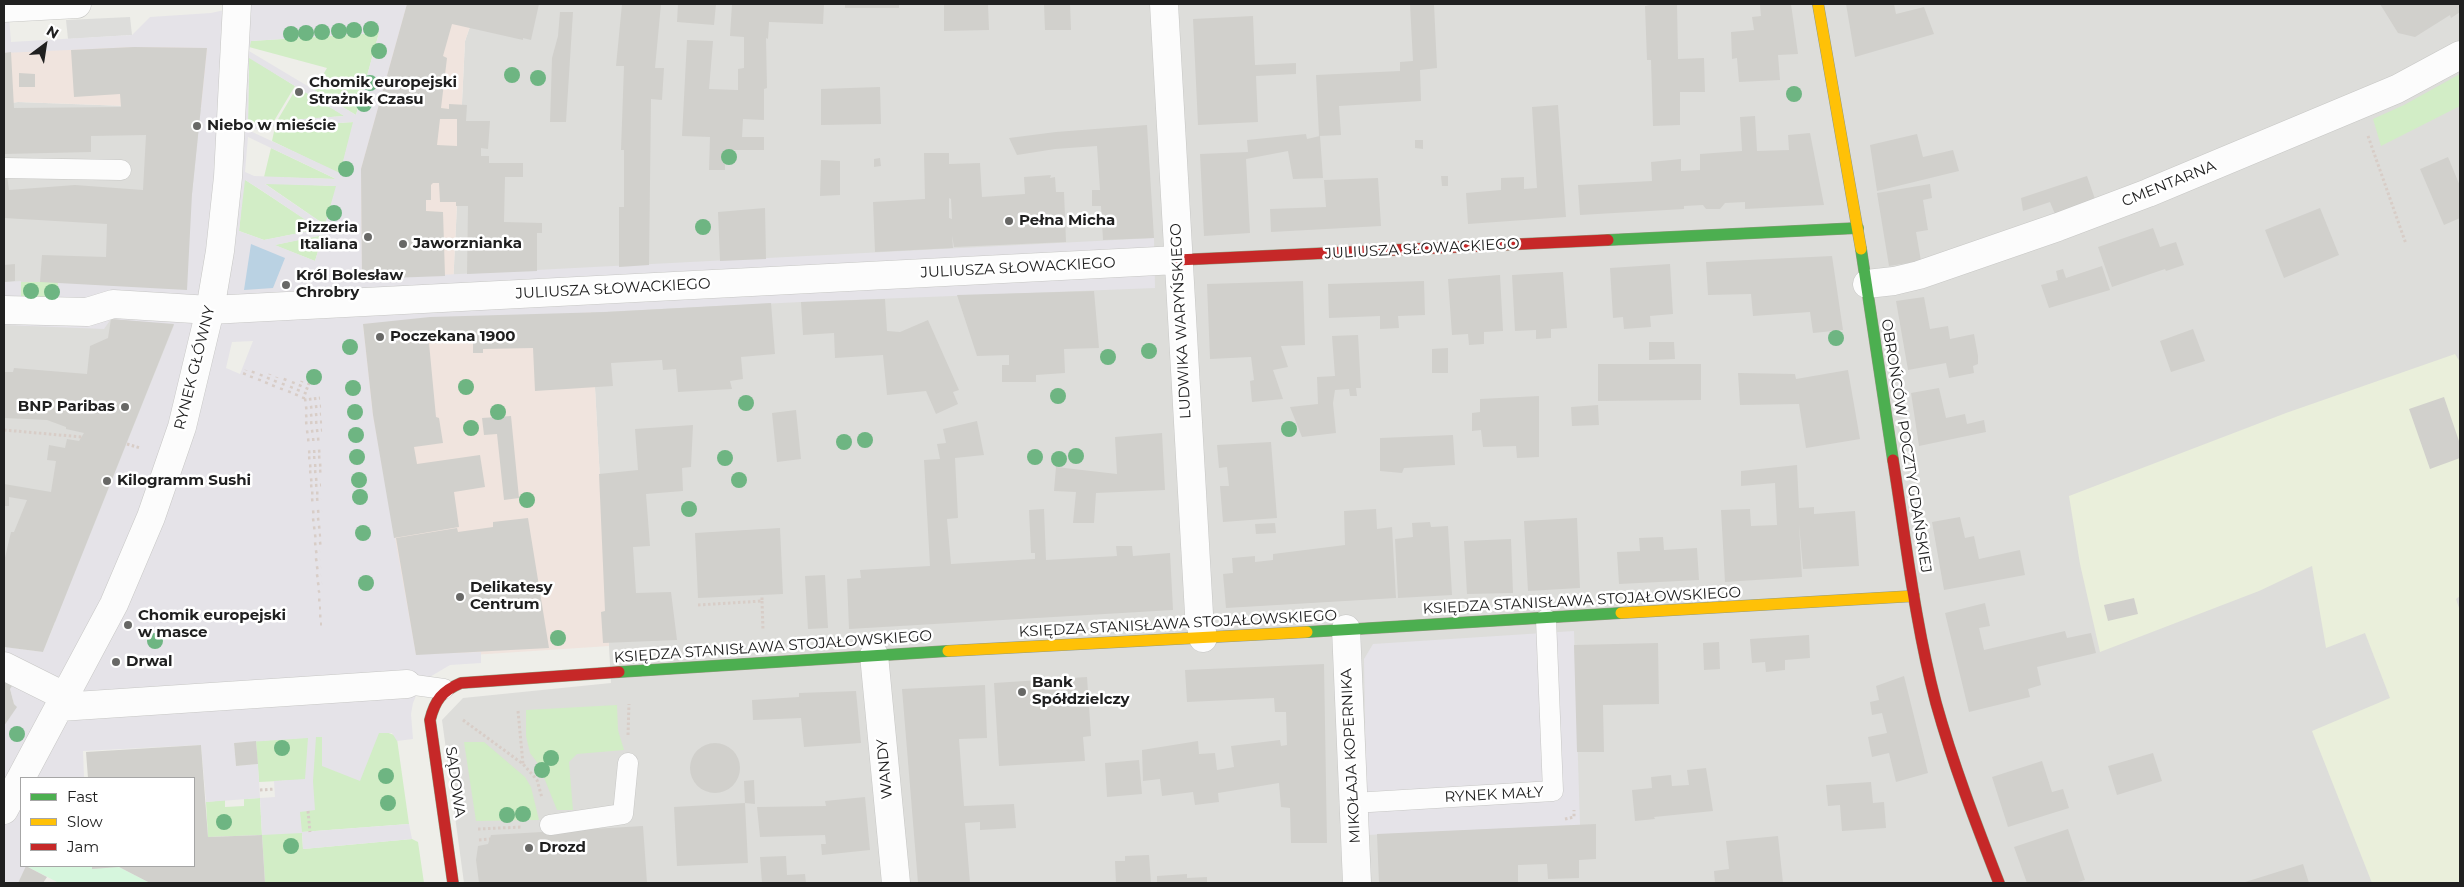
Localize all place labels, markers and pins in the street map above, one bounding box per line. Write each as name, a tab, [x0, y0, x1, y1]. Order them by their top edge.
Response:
place label: Chomik europejski Strażnik Czasu	[309, 74, 457, 109]
marker: Chomik europejski Strażnik Czasu	[293, 86, 305, 98]
place label: Niebo w mieście	[207, 117, 336, 135]
marker: Niebo w mieście	[191, 120, 203, 132]
place label: Pełna Micha	[1019, 212, 1115, 230]
marker: Pełna Micha	[1003, 215, 1015, 227]
place label: Pizzeria Italiana	[297, 219, 358, 254]
marker: Pizzeria Italiana	[362, 231, 374, 243]
place label: Jaworznianka	[413, 235, 522, 253]
marker: Jaworznianka	[397, 238, 409, 250]
place label: Król Bolesław Chrobry	[296, 267, 403, 302]
marker: Król Bolesław Chrobry	[280, 279, 292, 291]
place label: Poczekana 1900	[390, 328, 516, 346]
marker: Poczekana 1900	[374, 331, 386, 343]
place label: BNP Paribas	[18, 398, 115, 416]
marker: BNP Paribas	[119, 401, 131, 413]
place label: Kilogramm Sushi	[117, 472, 251, 490]
marker: Kilogramm Sushi	[101, 475, 113, 487]
place label: Delikatesy Centrum	[470, 579, 552, 614]
marker: Delikatesy Centrum	[454, 591, 466, 603]
place label: Chomik europejski w masce	[138, 607, 286, 642]
marker: Chomik europejski w masce	[122, 619, 134, 631]
place label: Drwal	[126, 653, 173, 671]
marker: Drwal	[110, 656, 122, 668]
place label: Bank Spółdzielczy	[1032, 674, 1130, 709]
marker: Bank Spółdzielczy	[1016, 686, 1028, 698]
place label: Drozd	[539, 839, 586, 857]
marker: Drozd	[523, 842, 535, 854]

